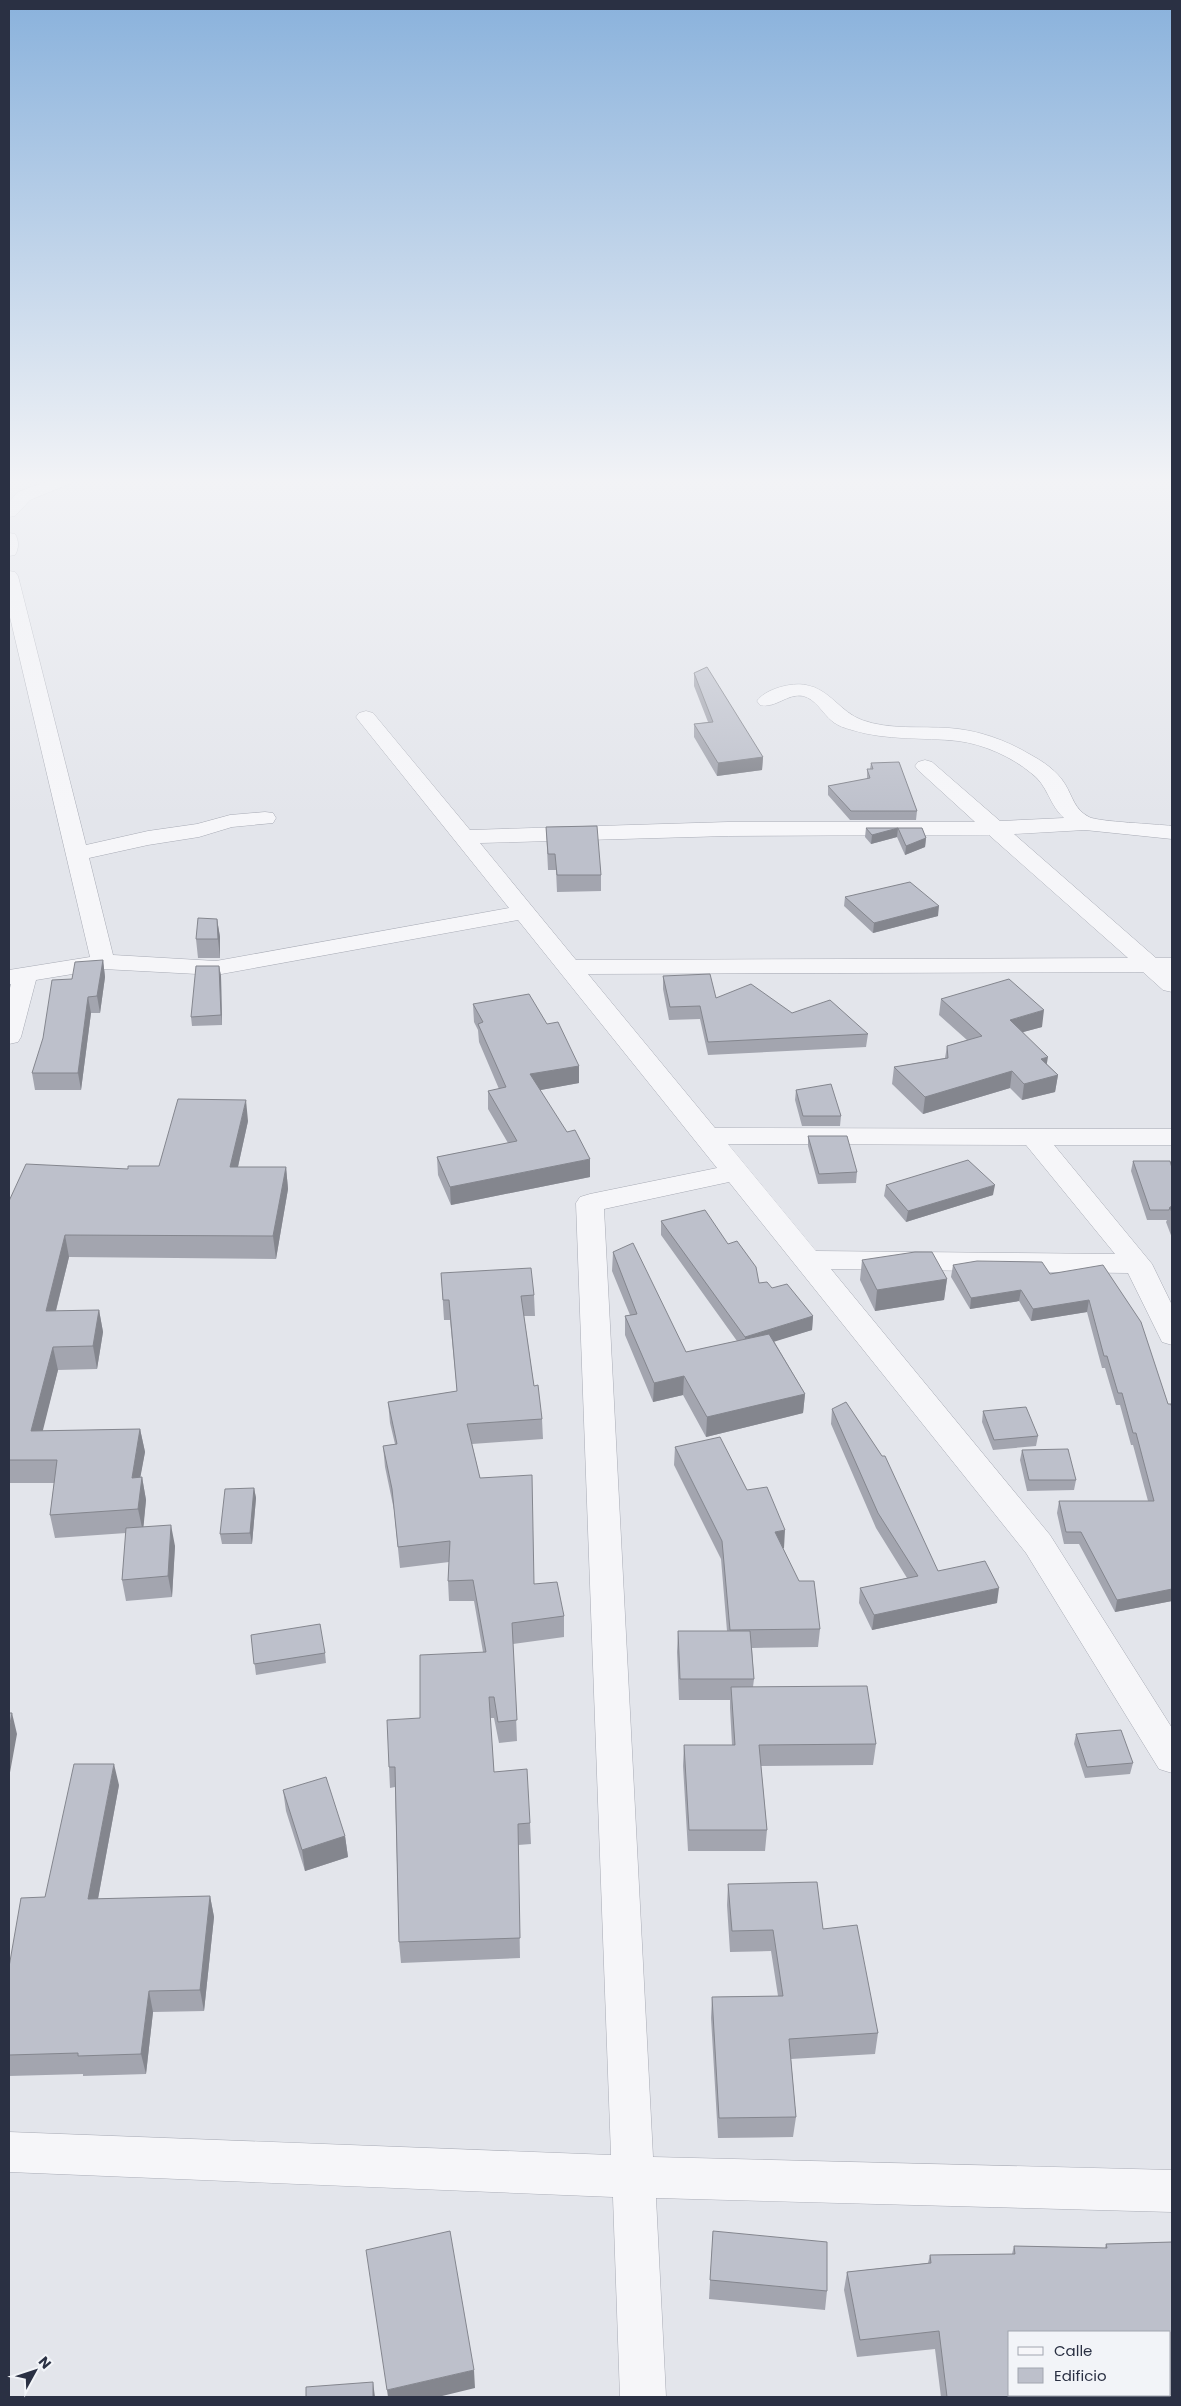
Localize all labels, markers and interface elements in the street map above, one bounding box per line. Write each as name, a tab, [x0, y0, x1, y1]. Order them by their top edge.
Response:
legend	[1008, 2331, 1171, 2396]
text: Calle	[1054, 2340, 1092, 2361]
north arrow	[10, 2346, 60, 2396]
text: N	[34, 2352, 56, 2373]
text: Edificio	[1054, 2365, 1107, 2386]

